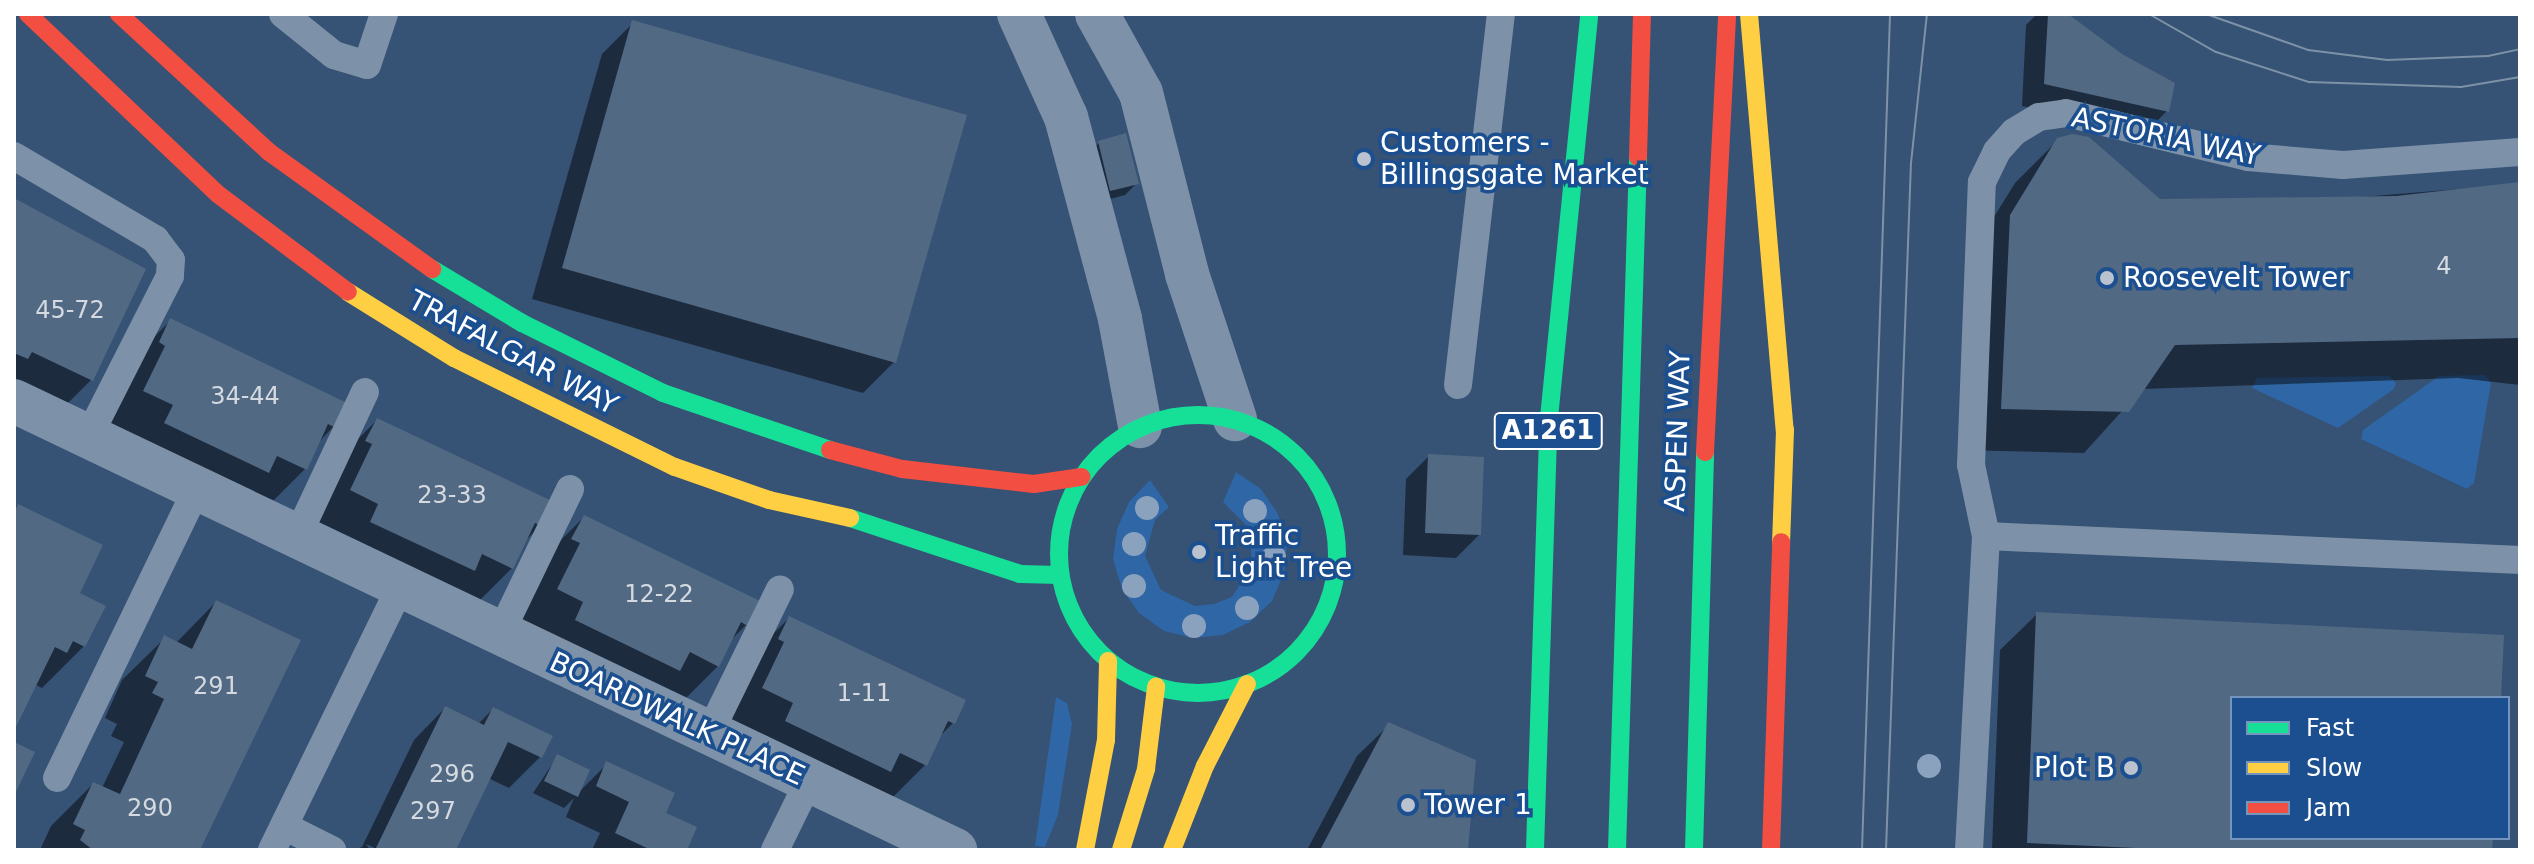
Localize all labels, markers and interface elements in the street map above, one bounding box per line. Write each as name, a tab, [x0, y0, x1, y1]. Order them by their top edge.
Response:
street label: ASTORIA WAY	[2069, 101, 2263, 173]
place label: Customers - Billingsgate Market	[1380, 126, 1649, 192]
marker: Customers - Billingsgate Market	[1355, 150, 1373, 168]
house number: 4	[2436, 253, 2452, 281]
place label: Roosevelt Tower	[2123, 261, 2350, 295]
marker: Roosevelt Tower	[2098, 269, 2116, 287]
street label: TRAFALGAR WAY	[403, 284, 623, 422]
house number: 45-72	[35, 297, 105, 325]
street label: ASPEN WAY	[1658, 350, 1698, 512]
house number: 34-44	[210, 383, 280, 411]
road number: A1261	[1492, 409, 1604, 453]
house number: 23-33	[417, 482, 487, 510]
place label: Traffic Light Tree	[1215, 519, 1352, 585]
marker: Traffic Light Tree	[1190, 543, 1208, 561]
house number: 12-22	[624, 581, 694, 609]
street label: BOARDWALK PLACE	[544, 645, 810, 793]
house number: 291	[193, 673, 239, 701]
house number: 1-11	[837, 680, 891, 708]
legend	[2230, 696, 2510, 840]
text: Fast	[2306, 714, 2354, 742]
place label: Plot B	[2034, 751, 2115, 785]
text: Slow	[2306, 754, 2362, 782]
marker: Plot B	[2122, 759, 2140, 777]
house number: 296	[429, 761, 475, 789]
place label: Tower 1	[1424, 788, 1532, 822]
text: Jam	[2306, 794, 2351, 822]
house number: 290	[127, 795, 173, 823]
marker: Tower 1	[1399, 796, 1417, 814]
house number: 297	[410, 798, 456, 826]

